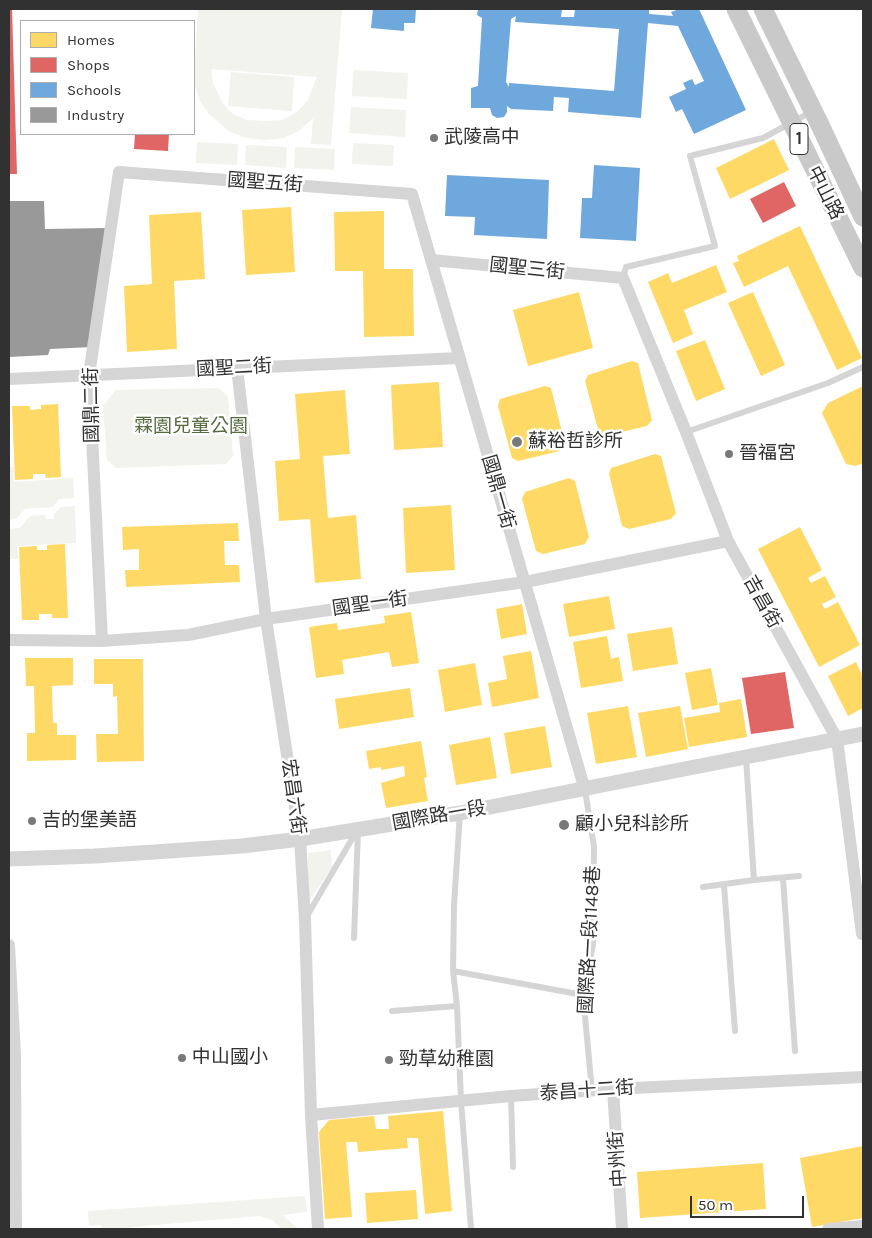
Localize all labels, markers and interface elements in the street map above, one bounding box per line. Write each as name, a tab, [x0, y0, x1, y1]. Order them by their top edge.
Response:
legend	[20, 20, 195, 135]
text: Homes	[67, 31, 115, 49]
text: Shops	[67, 56, 110, 74]
text: Schools	[67, 81, 121, 99]
text: Industry	[67, 106, 124, 124]
road number: 1	[790, 124, 808, 154]
place label: 武陵高中	[444, 127, 520, 149]
marker: 武陵高中	[428, 132, 440, 144]
street label: 中山路	[802, 162, 848, 224]
street label: 國聖五街	[226, 169, 304, 197]
street label: 國聖三街	[488, 254, 566, 284]
street label: 國聖二街	[195, 355, 273, 381]
street label: 國鼎二街	[80, 367, 104, 443]
park label: 霖園兒童公園	[134, 416, 248, 438]
place label: 蘇裕哲診所	[528, 431, 623, 453]
marker: 蘇裕哲診所	[510, 435, 524, 449]
place label: 晉福宮	[739, 443, 796, 465]
marker: 晉福宮	[723, 448, 735, 460]
street label: 國鼎一街	[477, 452, 519, 532]
street label: 吉昌街	[738, 572, 786, 632]
street label: 國聖一街	[331, 587, 409, 621]
street label: 宏昌六街	[276, 758, 310, 836]
street label: 國際路一段	[390, 797, 488, 835]
place label: 吉的堡美語	[42, 810, 137, 832]
place label: 顧小兒科診所	[575, 814, 689, 836]
marker: 吉的堡美語	[26, 815, 38, 827]
marker: 顧小兒科診所	[557, 818, 571, 832]
street label: 國際路一段1148巷	[575, 865, 605, 1015]
place label: 中山國小	[192, 1047, 268, 1069]
place label: 勁草幼稚園	[399, 1049, 494, 1071]
marker: 中山國小	[176, 1052, 188, 1064]
marker: 勁草幼稚園	[383, 1054, 395, 1066]
street label: 泰昌十二街	[539, 1076, 635, 1106]
street label: 中州街	[605, 1130, 631, 1188]
scale bar	[692, 1186, 806, 1218]
text: 50 m	[698, 1196, 733, 1214]

